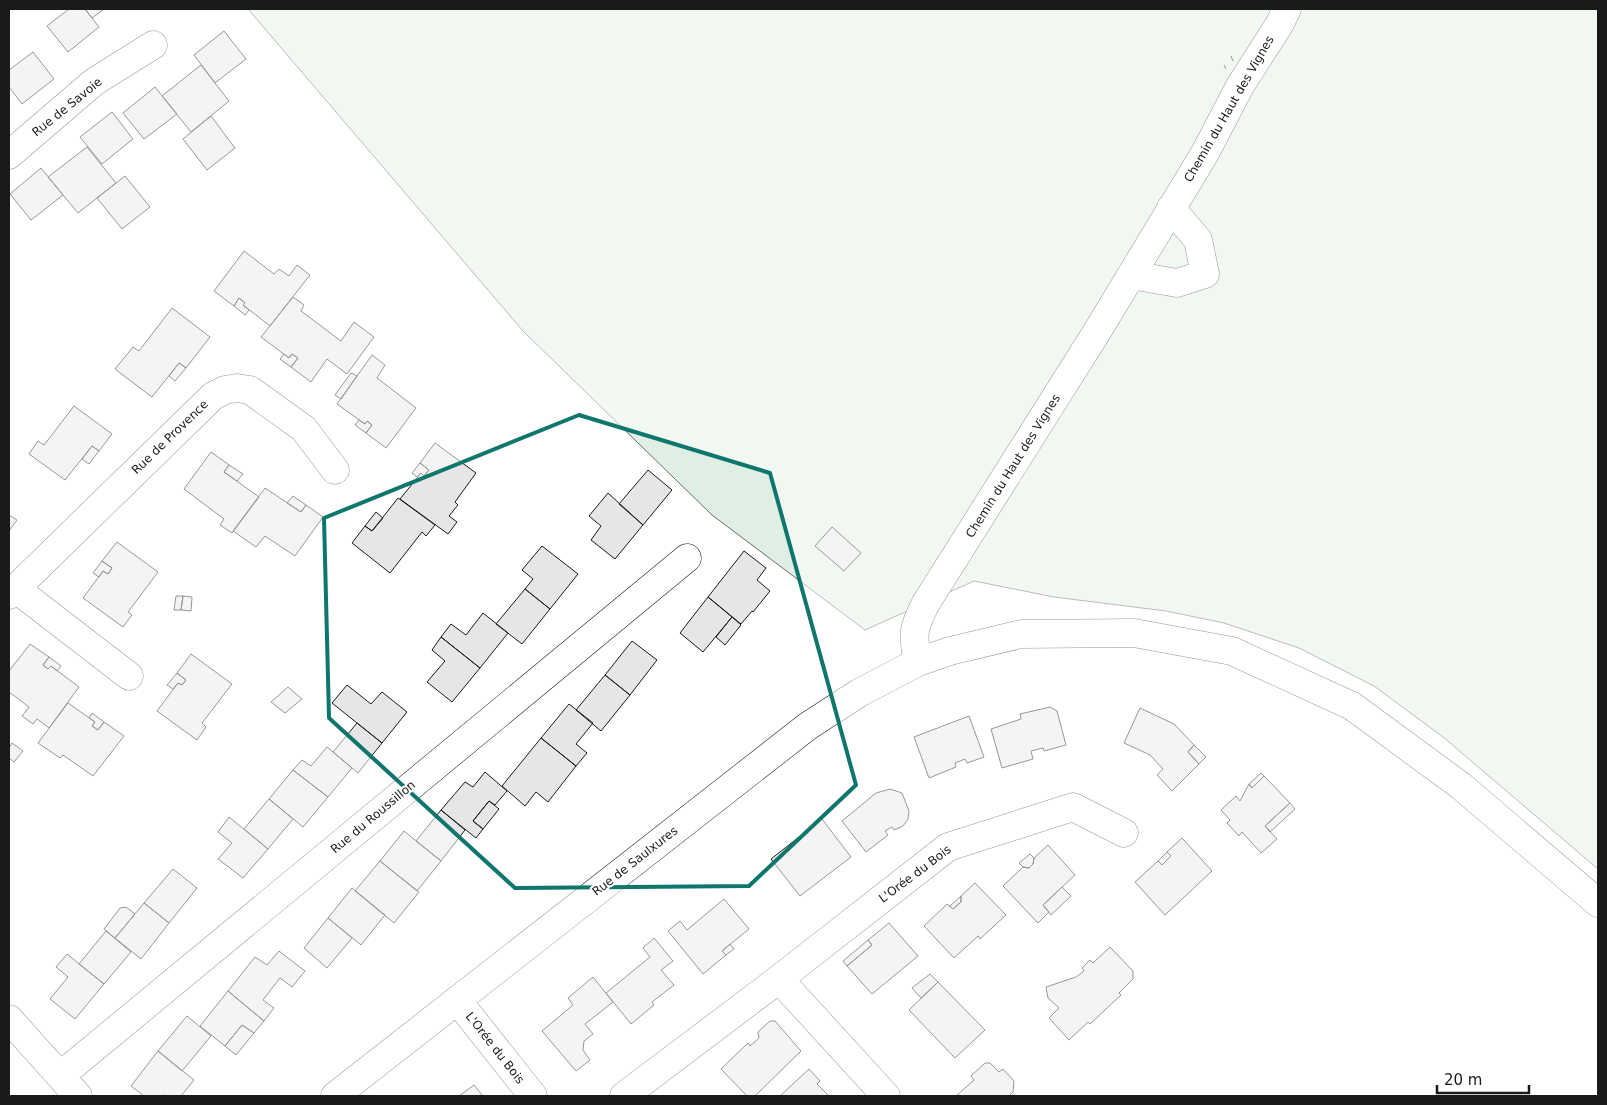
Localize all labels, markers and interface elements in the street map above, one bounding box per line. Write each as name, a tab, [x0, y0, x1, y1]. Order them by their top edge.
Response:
street label: Chemin du Haut des Vignes	[1181, 33, 1277, 185]
street label: Rue de Savoie	[29, 75, 105, 139]
street label: Chemin du Haut des Vignes	[963, 392, 1063, 540]
street label: Rue de Provence	[129, 397, 211, 477]
street label: Rue du Roussillon	[328, 778, 418, 856]
street label: Rue de Saulxures	[590, 823, 680, 899]
street label: L'Orée du Bois	[876, 842, 954, 906]
street label: L'Orée du Bois	[463, 1009, 527, 1087]
scale bar	[1437, 1062, 1530, 1094]
text: 20 m	[1444, 1071, 1482, 1089]

